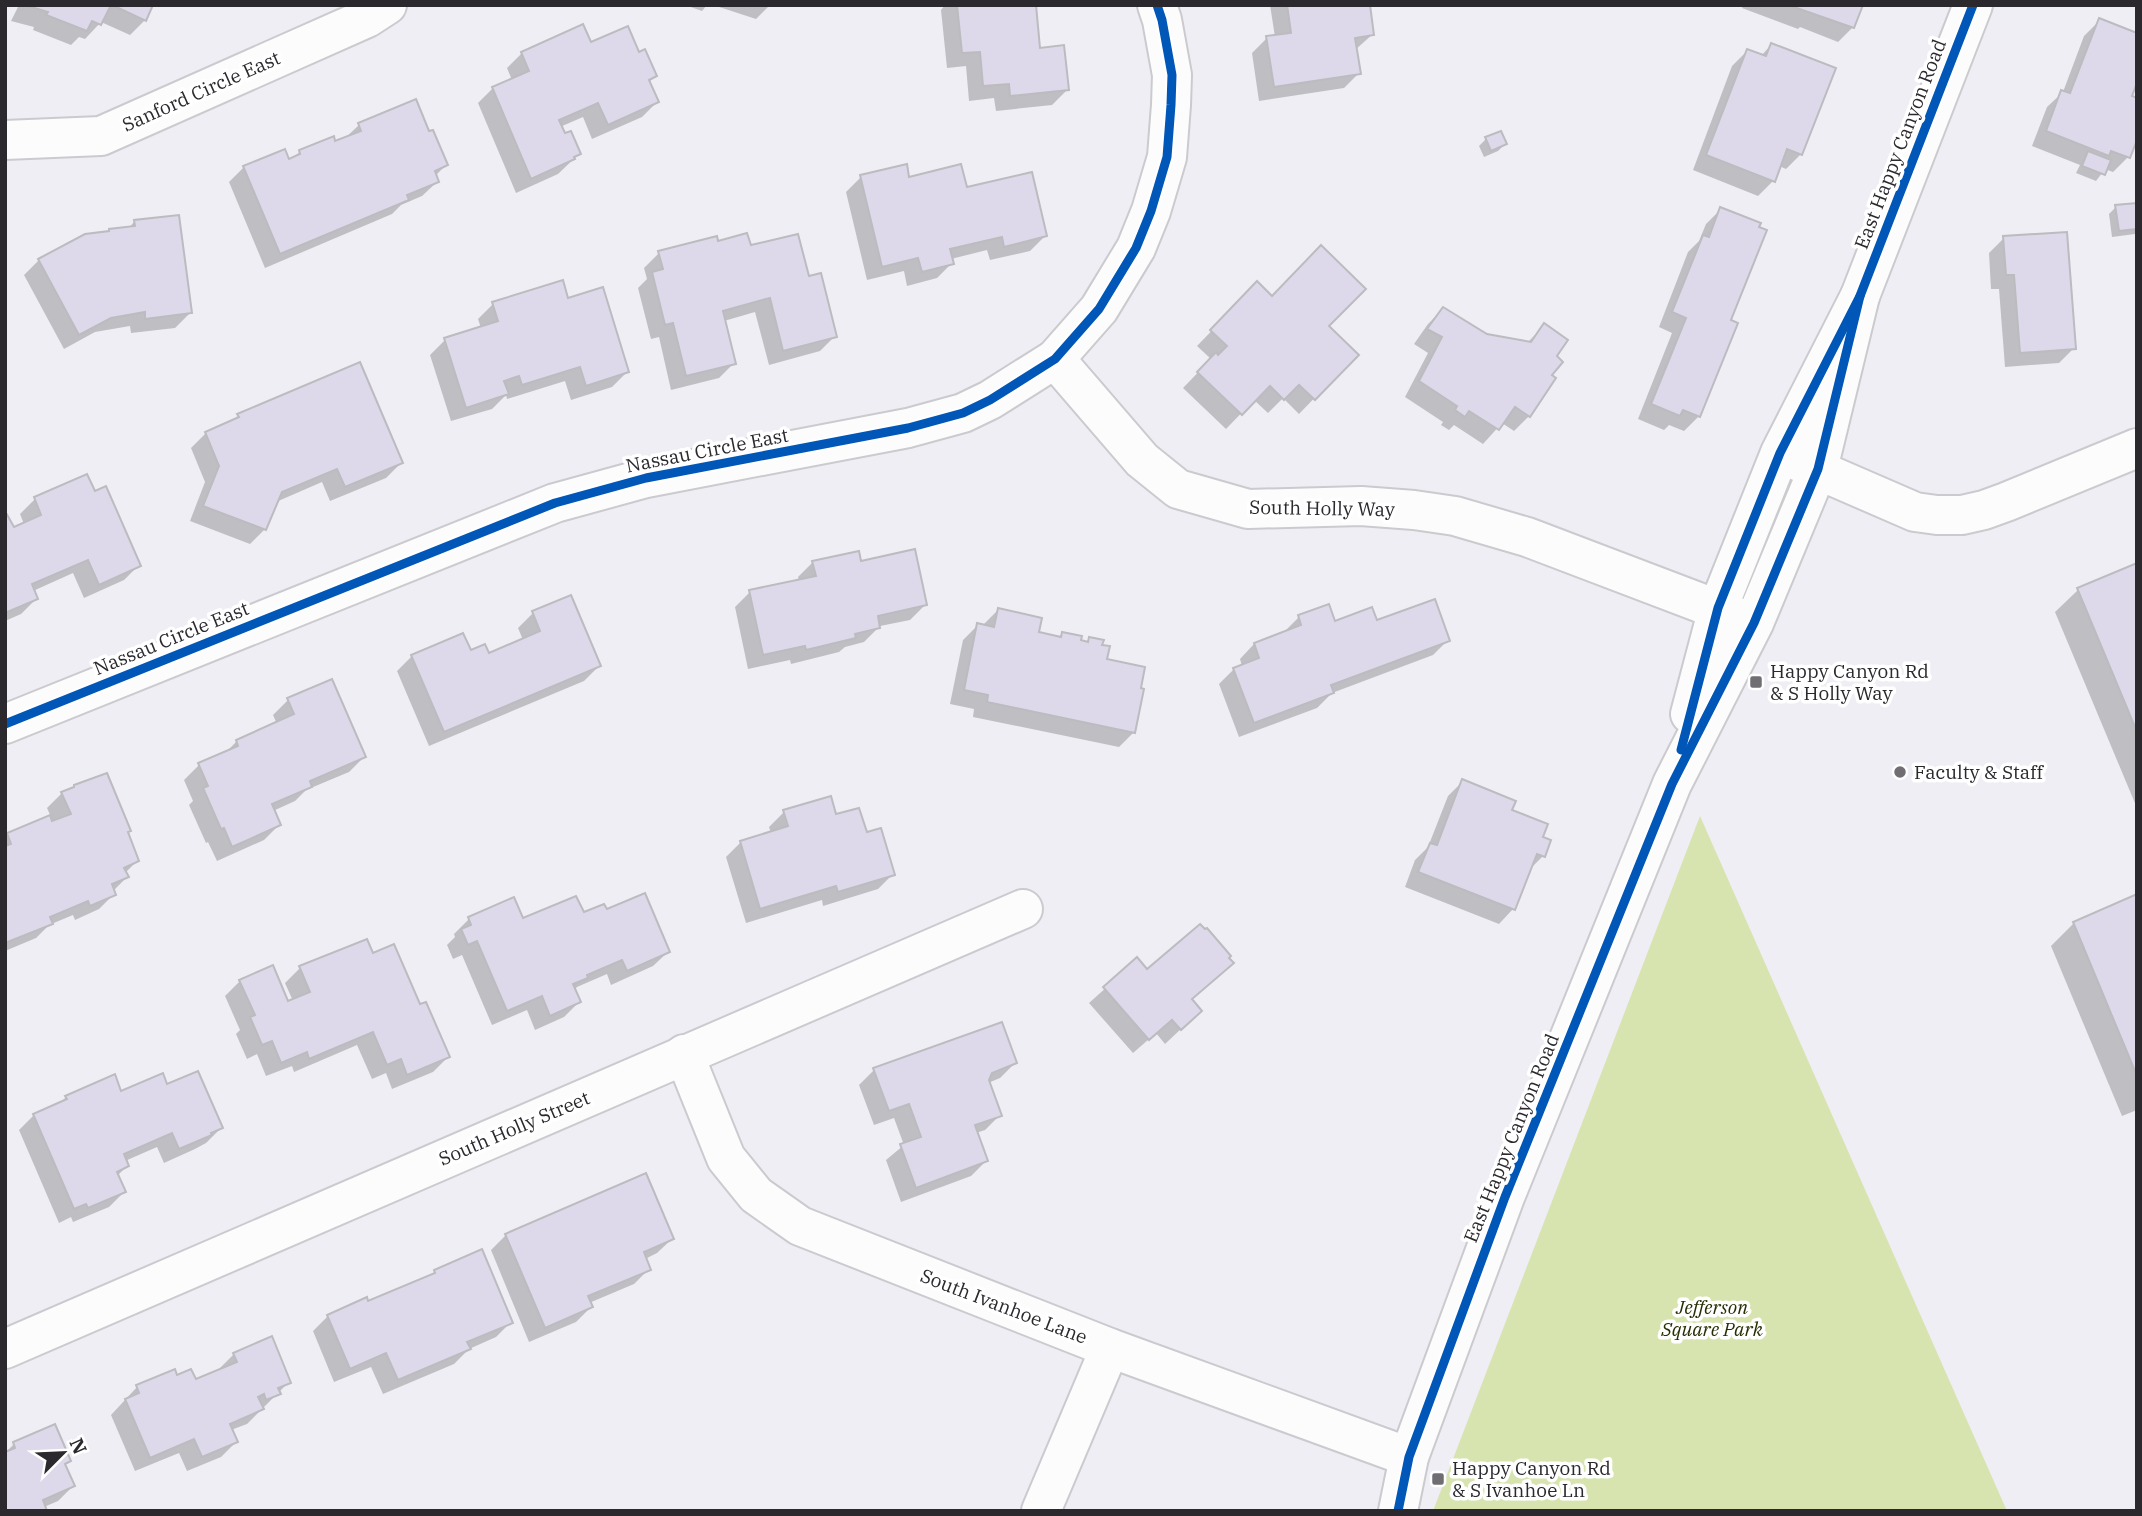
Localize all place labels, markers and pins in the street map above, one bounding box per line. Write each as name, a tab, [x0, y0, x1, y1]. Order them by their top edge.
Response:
place label: Happy Canyon Rd & S Holly Way	[1770, 659, 1929, 705]
marker: Happy Canyon Rd & S Holly Way	[1748, 674, 1764, 690]
place label: Faculty & Staff	[1914, 760, 2045, 784]
marker: Faculty & Staff	[1892, 764, 1908, 780]
place label: Happy Canyon Rd & S Ivanhoe Ln	[1452, 1456, 1611, 1502]
marker: Happy Canyon Rd & S Ivanhoe Ln	[1430, 1471, 1446, 1487]

